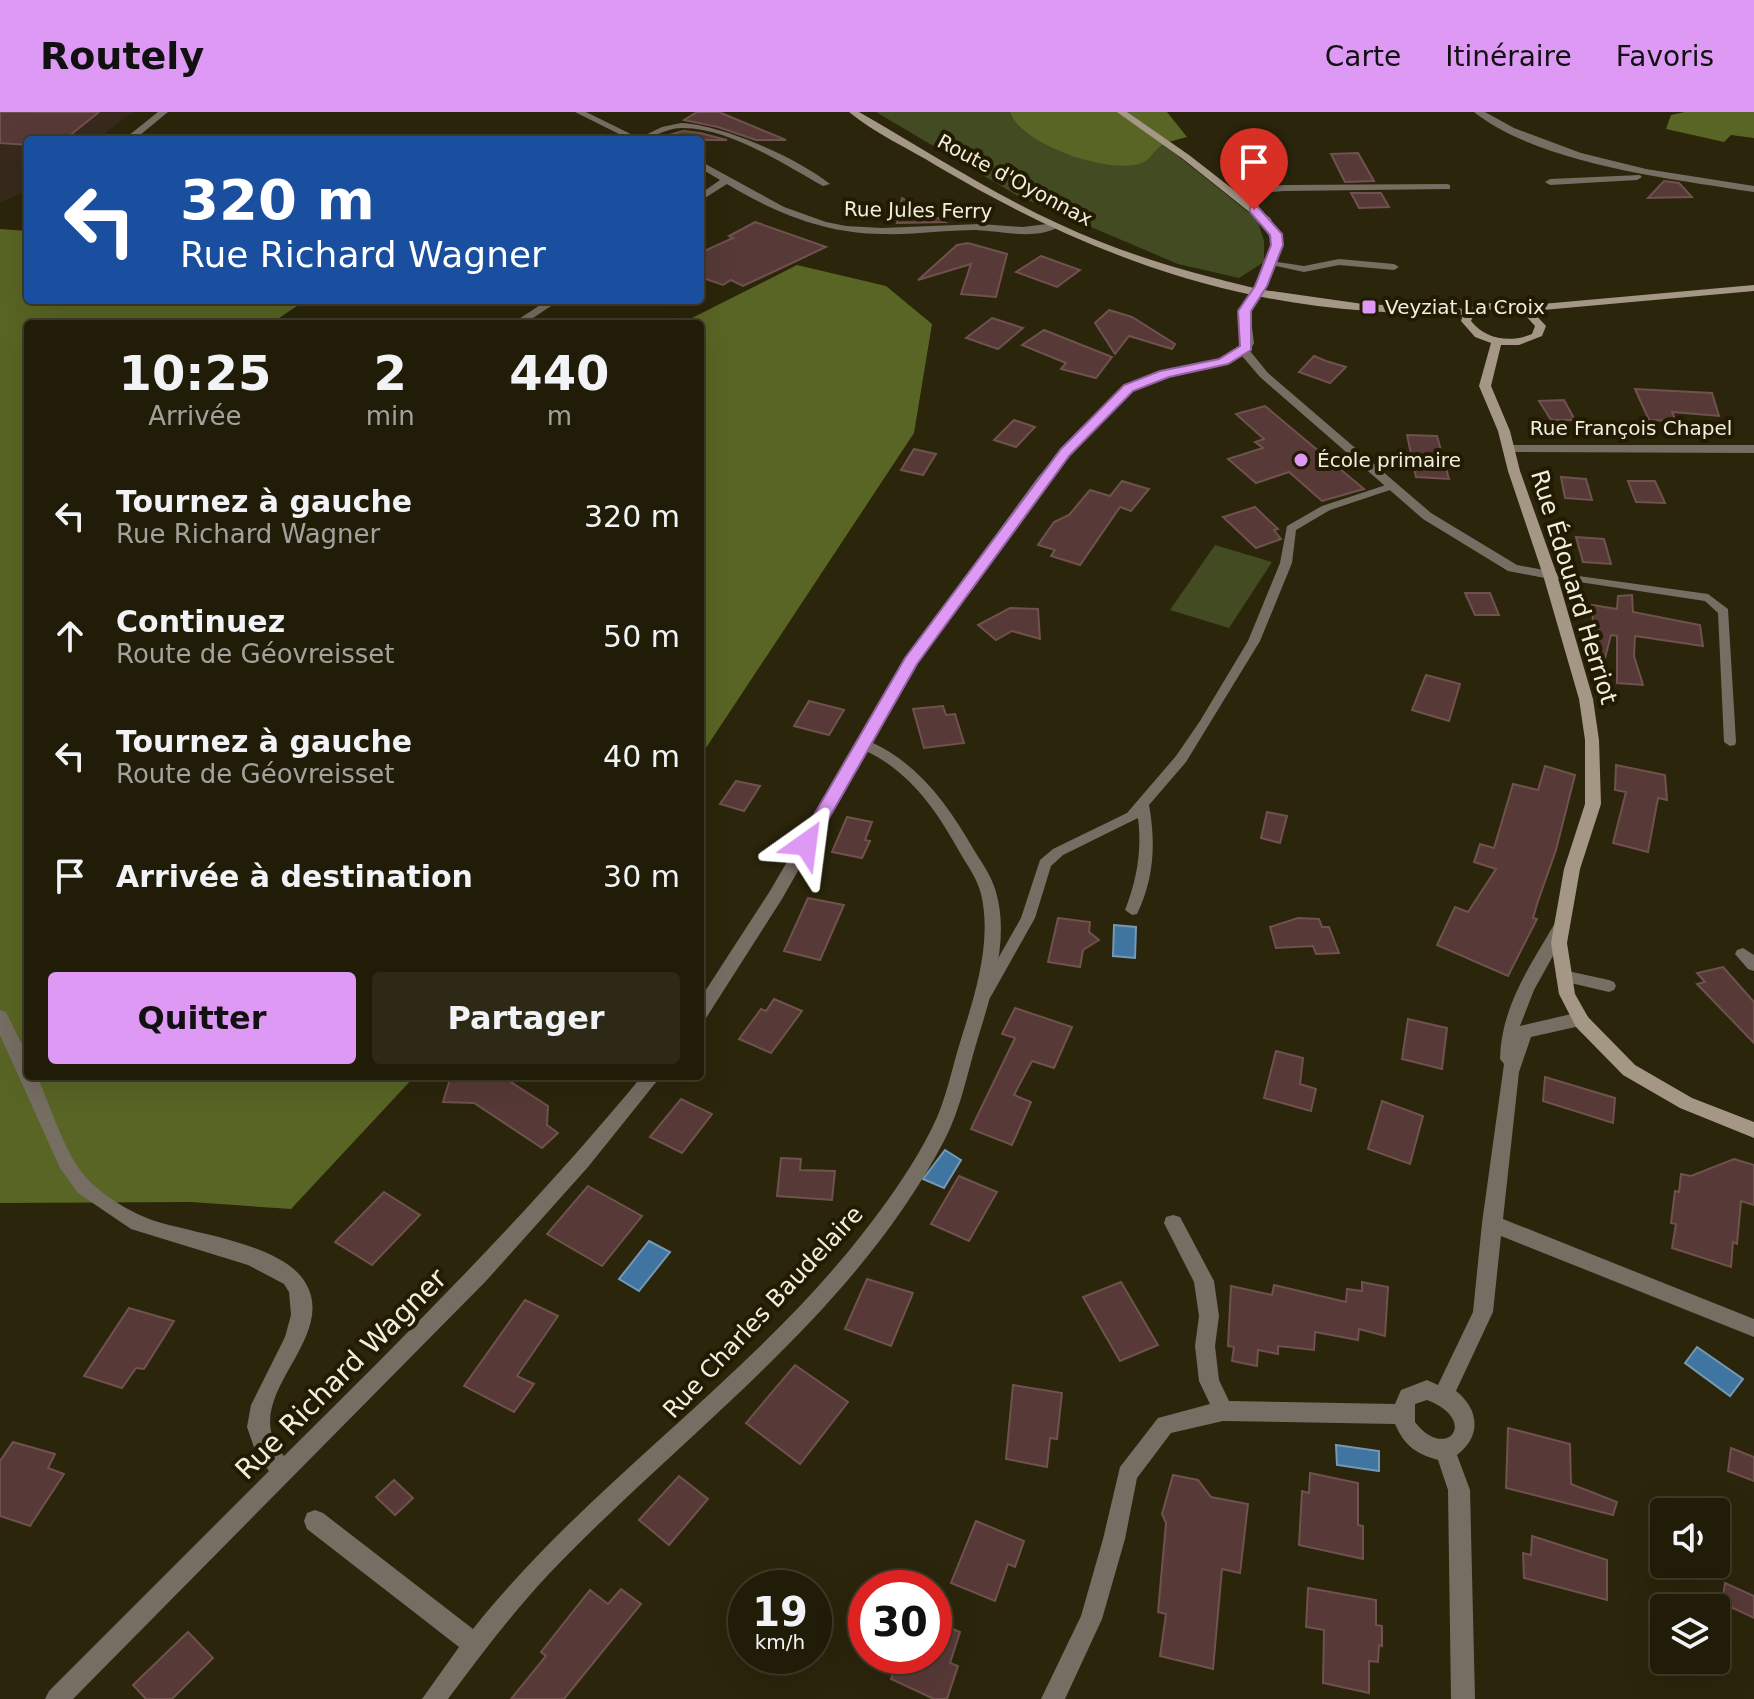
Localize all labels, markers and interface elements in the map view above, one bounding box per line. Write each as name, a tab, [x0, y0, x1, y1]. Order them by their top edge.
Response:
text: Routely	[40, 34, 204, 78]
text: Carte	[1325, 40, 1401, 73]
text: Itinéraire	[1445, 40, 1572, 73]
text: Favoris	[1616, 40, 1714, 73]
pin	[1220, 128, 1288, 210]
street label: Route d'Oyonnax	[933, 129, 1097, 231]
icon: arrive	[1232, 140, 1276, 184]
text: 320 m	[180, 167, 375, 232]
icon: left	[48, 168, 152, 272]
street label: Rue Jules Ferry	[844, 197, 992, 223]
text: Rue Richard Wagner	[180, 234, 546, 275]
place label: Veyziat La Croix	[1385, 295, 1545, 319]
marker: Veyziat La Croix	[1360, 298, 1378, 316]
text: 10:25	[118, 345, 271, 401]
text: 2	[374, 345, 407, 401]
text: 440	[509, 345, 609, 401]
text: Arrivée	[148, 401, 242, 431]
text: min	[366, 401, 415, 431]
text: m	[547, 401, 572, 431]
street label: Rue François Chapel	[1530, 416, 1732, 440]
place label: École primaire	[1317, 448, 1461, 472]
marker: École primaire	[1292, 451, 1310, 469]
street label: Rue Édouard Herriot	[1525, 466, 1624, 707]
text: Tournez à gauche	[116, 484, 412, 519]
icon: left	[48, 494, 92, 538]
text: 320 m	[584, 499, 680, 534]
text: Rue Richard Wagner	[116, 519, 380, 549]
text: Continuez	[116, 604, 285, 639]
icon: ahead	[48, 614, 92, 658]
text: 50 m	[603, 619, 680, 654]
text: Route de Géovreisset	[116, 639, 395, 669]
text: Tournez à gauche	[116, 724, 412, 759]
icon: left	[48, 734, 92, 778]
text: 40 m	[603, 739, 680, 774]
text: Route de Géovreisset	[116, 759, 395, 789]
position arrow	[764, 802, 848, 886]
icon: arrive	[48, 854, 92, 898]
text: Arrivée à destination	[116, 859, 473, 894]
text: 30 m	[603, 859, 680, 894]
button: Quitter	[48, 972, 356, 1064]
button: Partager	[372, 972, 680, 1064]
street label: Rue Charles Baudelaire	[657, 1200, 869, 1424]
street label: Rue Richard Wagner	[229, 1261, 454, 1486]
map controls	[1650, 1498, 1730, 1674]
button: sound	[1650, 1498, 1730, 1578]
speed limit sign: 30	[848, 1570, 952, 1674]
text: 19	[752, 1589, 808, 1635]
button: layers	[1650, 1594, 1730, 1674]
text: km/h	[755, 1630, 805, 1654]

